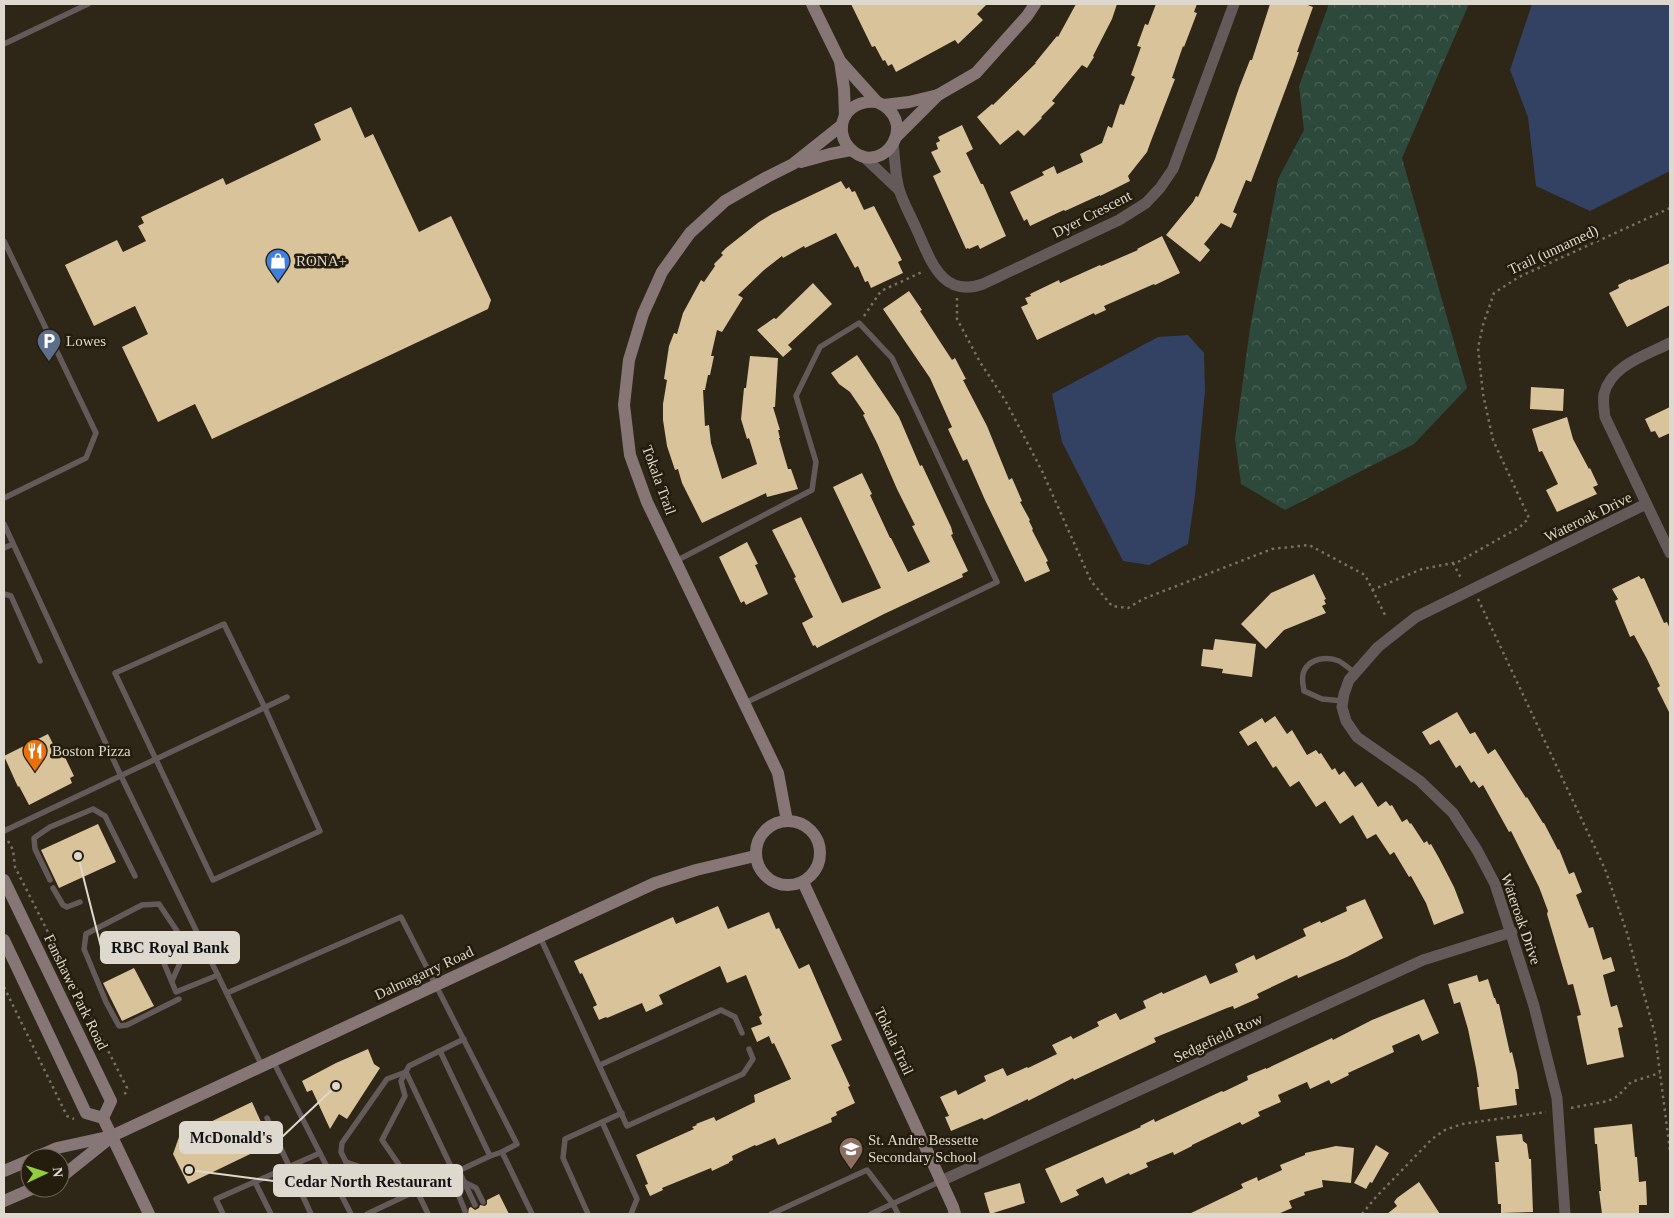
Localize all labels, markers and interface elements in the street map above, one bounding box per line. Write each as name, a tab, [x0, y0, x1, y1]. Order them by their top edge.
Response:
street label: Dyer Crescent	[1050, 187, 1135, 241]
street label: Trail (unnamed)	[1506, 222, 1601, 279]
shop icon: RONA+	[265, 248, 291, 282]
place label: RONA+	[296, 253, 347, 269]
parking icon: Lowes	[36, 328, 62, 362]
place label: Lowes	[66, 333, 106, 349]
street label: Tokala Trail	[639, 443, 679, 517]
street label: Wateroak Drive	[1542, 489, 1635, 545]
restaurant icon: Boston Pizza	[22, 738, 48, 772]
place label: Boston Pizza	[52, 743, 131, 759]
street label: Wateroak Drive	[1498, 871, 1544, 967]
street label: Fanshawe Park Road	[41, 932, 111, 1053]
callout: RBC Royal Bank	[101, 932, 239, 963]
text: RBC Royal Bank	[111, 939, 229, 957]
street label: Dalmagarry Road	[372, 943, 476, 1003]
street label: Tokala Trail	[871, 1005, 917, 1077]
street label: Sedgefield Row	[1171, 1010, 1265, 1066]
callout: McDonald's	[180, 1122, 282, 1153]
text: McDonald's	[190, 1129, 272, 1146]
place label: St. Andre Bessette Secondary School	[868, 1132, 979, 1165]
school or university icon: St. Andre Bessette Secondary School	[838, 1136, 864, 1170]
north arrow	[20, 1148, 70, 1198]
callout: Cedar North Restaurant	[274, 1165, 462, 1196]
text: N	[50, 1167, 65, 1178]
text: Cedar North Restaurant	[284, 1173, 453, 1190]

